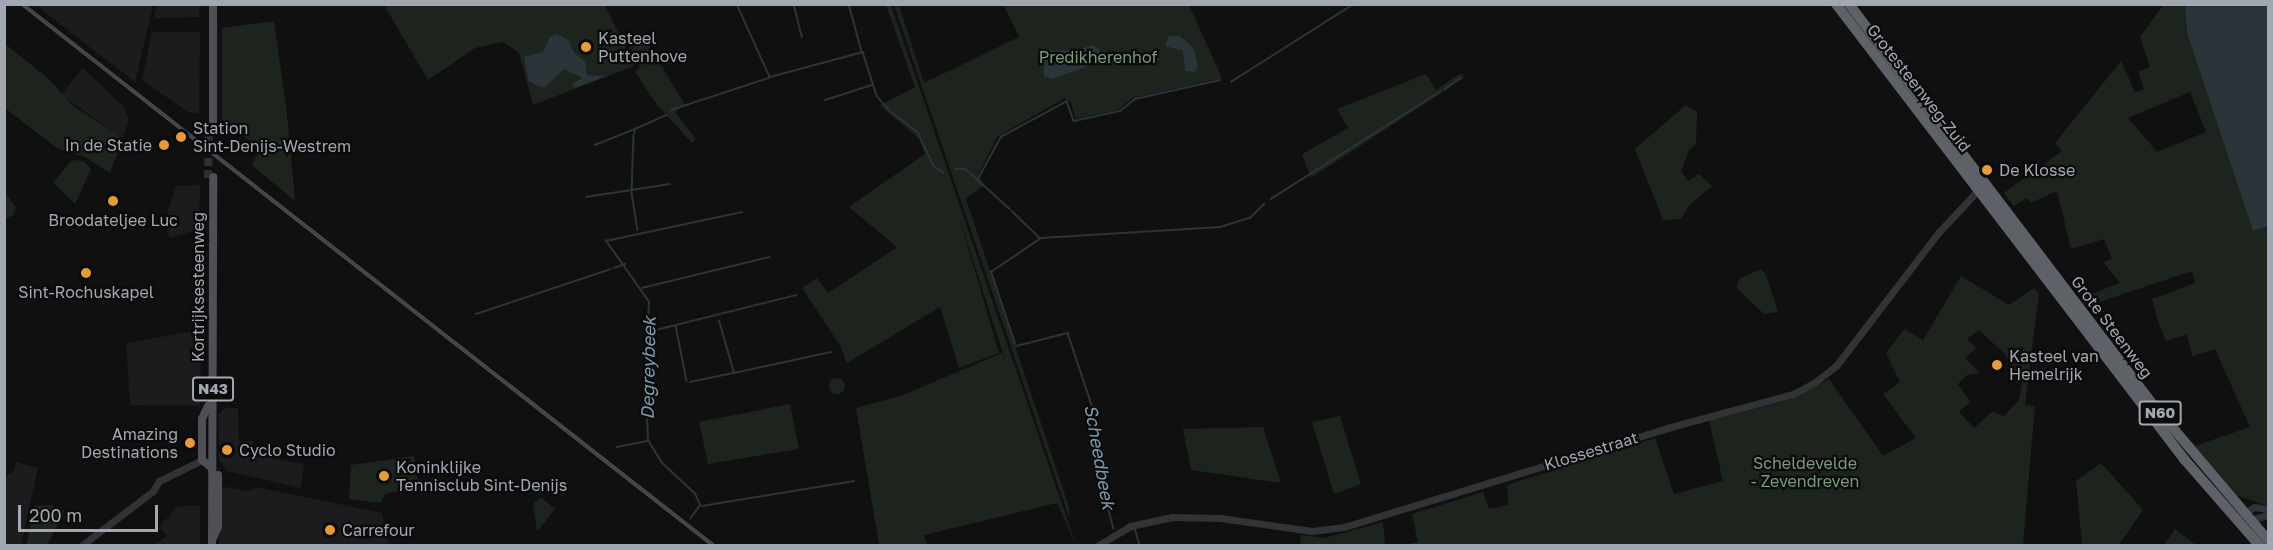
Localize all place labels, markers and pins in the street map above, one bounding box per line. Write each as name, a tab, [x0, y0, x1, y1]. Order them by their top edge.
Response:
place label: Kasteel Puttenhove	[598, 28, 687, 66]
marker: Kasteel Puttenhove	[579, 40, 593, 54]
place label: Station Sint-Denijs-Westrem	[193, 118, 351, 156]
marker: Station Sint-Denijs-Westrem	[174, 130, 188, 144]
place label: In de Statie	[65, 135, 152, 155]
marker: In de Statie	[157, 138, 171, 152]
place label: De Klosse	[1999, 160, 2075, 180]
marker: De Klosse	[1980, 163, 1994, 177]
marker: Broodateljee Luc	[106, 194, 120, 208]
place label: Broodateljee Luc	[48, 210, 178, 230]
marker: Sint-Rochuskapel	[79, 266, 93, 280]
place label: Sint-Rochuskapel	[18, 282, 154, 302]
place label: Kasteel van Hemelrijk	[2009, 346, 2099, 384]
marker: Kasteel van Hemelrijk	[1990, 358, 2004, 372]
place label: Amazing Destinations	[81, 424, 178, 462]
marker: Amazing Destinations	[183, 436, 197, 450]
place label: Cyclo Studio	[239, 440, 336, 460]
marker: Cyclo Studio	[220, 443, 234, 457]
place label: Koninklijke Tennisclub Sint-Denijs	[396, 457, 567, 495]
marker: Koninklijke Tennisclub Sint-Denijs	[377, 469, 391, 483]
place label: Carrefour	[342, 520, 415, 540]
marker: Carrefour	[323, 523, 337, 537]

